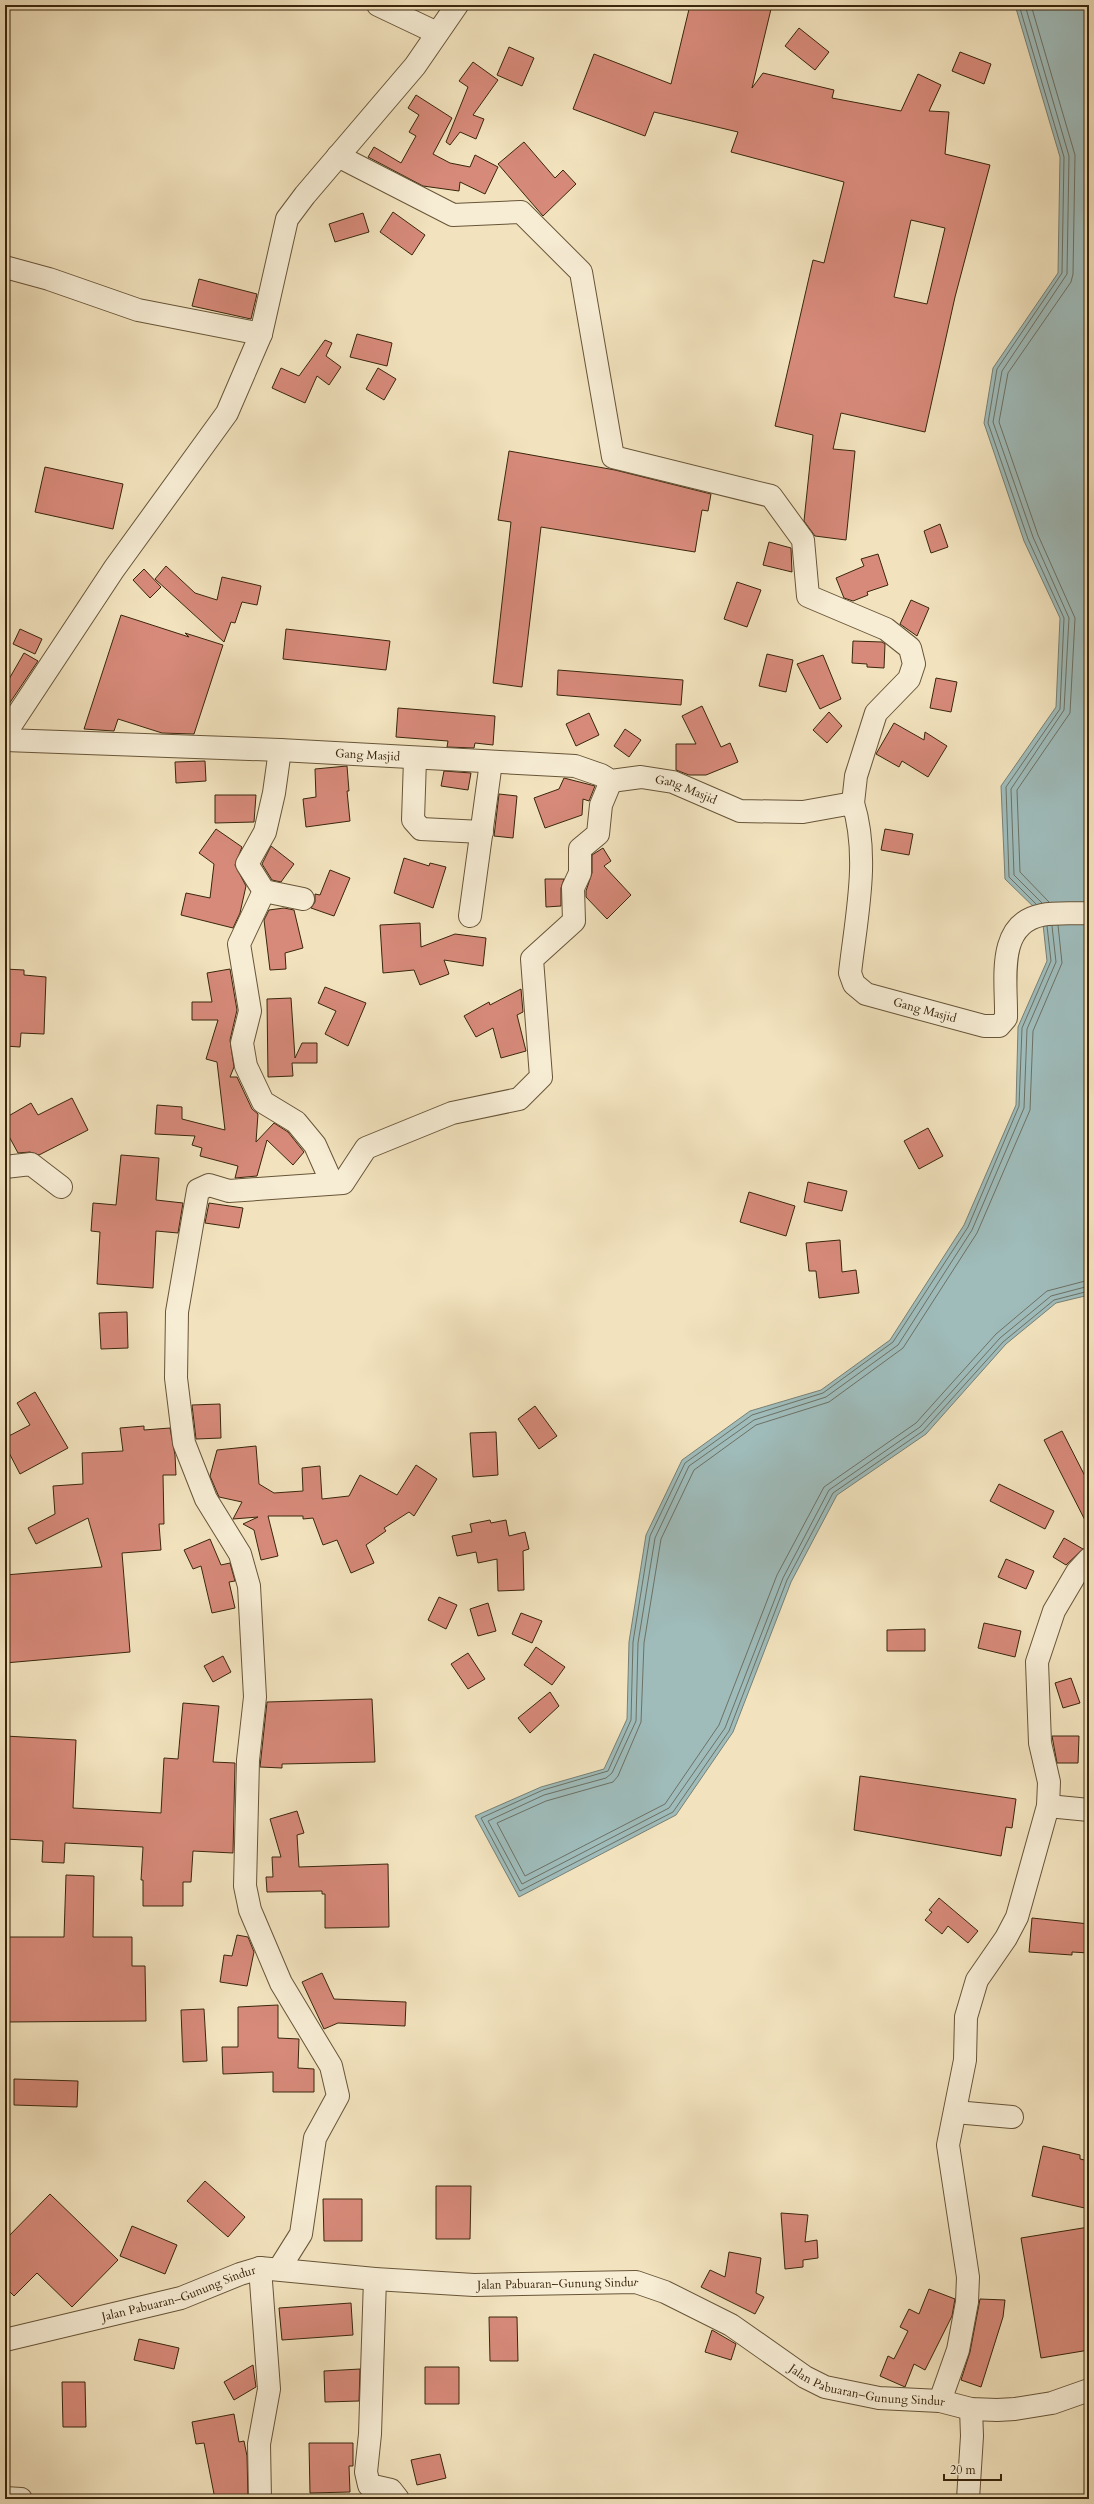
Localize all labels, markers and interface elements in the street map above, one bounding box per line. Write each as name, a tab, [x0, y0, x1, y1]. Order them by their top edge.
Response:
street label: Gang Masjid	[335, 745, 401, 765]
street label: Gang Masjid	[654, 771, 720, 808]
street label: Gang Masjid	[891, 994, 959, 1026]
street label: Jalan Pabuaran–Gunung Sindur	[98, 2262, 258, 2325]
street label: Jalan Pabuaran–Gunung Sindur	[475, 2274, 641, 2293]
street label: Jalan Pabuaran–Gunung Sindur	[784, 2359, 947, 2410]
scale bar	[944, 2456, 1001, 2482]
text: 20 m	[950, 2462, 977, 2478]

